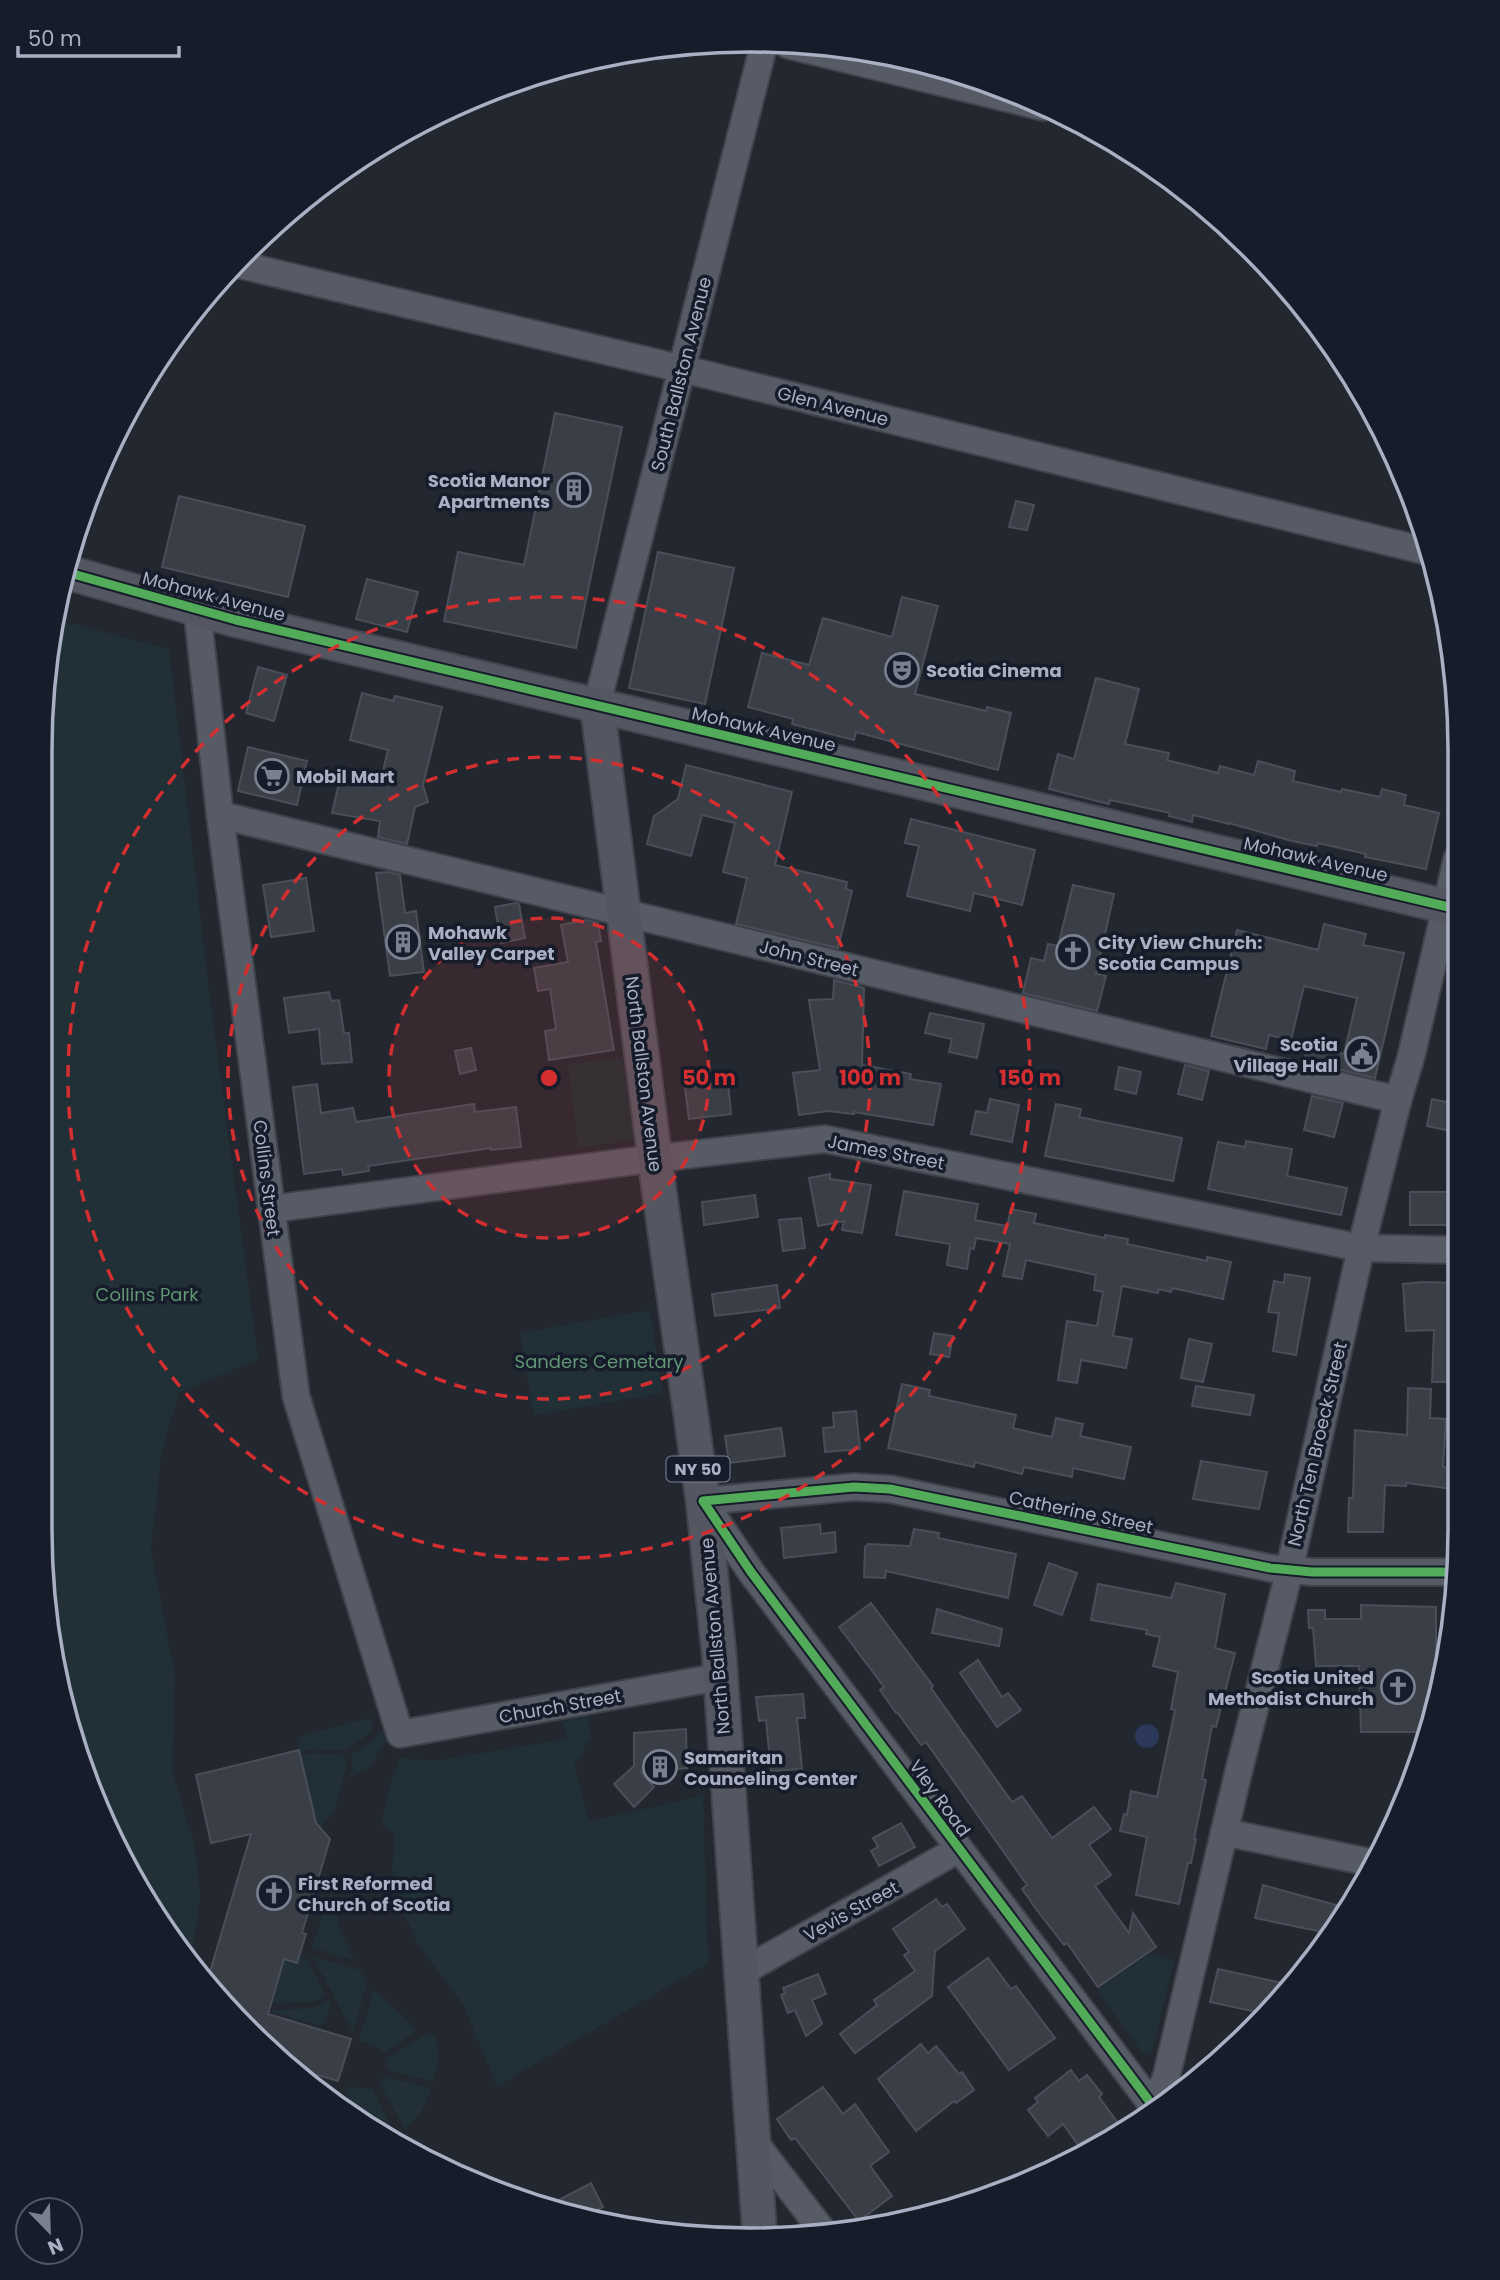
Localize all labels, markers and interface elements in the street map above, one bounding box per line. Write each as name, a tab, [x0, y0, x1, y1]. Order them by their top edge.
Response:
scale bar	[18, 14, 178, 58]
text: 50 m	[28, 24, 82, 53]
street label: South Ballston Avenue	[645, 274, 717, 474]
street label: Glen Avenue	[775, 380, 891, 432]
place label: Scotia Manor Apartments	[428, 468, 550, 514]
building icon: Scotia Manor Apartments	[555, 471, 593, 509]
street label: Mohawk Avenue	[140, 565, 288, 627]
theatre icon: Scotia Cinema	[883, 651, 921, 689]
place label: Scotia Cinema	[926, 658, 1062, 683]
street label: Mohawk Avenue	[690, 700, 838, 758]
supermarket icon: Mobil Mart	[253, 757, 291, 795]
place label: Mobil Mart	[296, 764, 394, 789]
street label: Mohawk Avenue	[1242, 830, 1390, 888]
place label: Mohawk Valley Carpet	[428, 920, 555, 966]
building icon: Mohawk Valley Carpet	[384, 923, 422, 961]
place label: City View Church: Scotia Campus	[1098, 930, 1262, 976]
church icon: City View Church: Scotia Campus	[1054, 933, 1092, 971]
street label: John Street	[757, 934, 861, 982]
street label: North Ballston Avenue	[620, 975, 668, 1173]
place label: Scotia Village Hall	[1234, 1032, 1338, 1078]
public building icon: Scotia Village Hall	[1343, 1035, 1381, 1073]
text: 50 m	[682, 1063, 736, 1092]
text: 100 m	[839, 1063, 901, 1092]
text: 150 m	[999, 1063, 1061, 1092]
centre of rings	[537, 1066, 561, 1090]
street label: Collins Street	[247, 1118, 287, 1238]
street label: James Street	[826, 1128, 946, 1176]
park label: Collins Park	[96, 1282, 199, 1307]
street label: North Ten Broeck Street	[1281, 1339, 1353, 1549]
park label: Sanders Cemetary	[515, 1349, 683, 1374]
road number: NY 50	[666, 1456, 730, 1482]
street label: Catherine Street	[1007, 1485, 1155, 1539]
street label: North Ballston Avenue	[694, 1537, 736, 1735]
place label: Scotia United Methodist Church	[1208, 1665, 1374, 1711]
church icon: Scotia United Methodist Church	[1379, 1668, 1417, 1706]
street label: Church Street	[497, 1683, 623, 1729]
place label: Samaritan Counceling Center	[684, 1745, 858, 1791]
building icon: Samaritan Counceling Center	[641, 1748, 679, 1786]
street label: Vley Road	[904, 1754, 976, 1842]
place label: First Reformed Church of Scotia	[298, 1871, 451, 1917]
church icon: First Reformed Church of Scotia	[255, 1874, 293, 1912]
street label: Vevis Street	[799, 1875, 903, 1947]
north arrow	[14, 2196, 84, 2266]
text: N	[44, 2231, 67, 2261]

